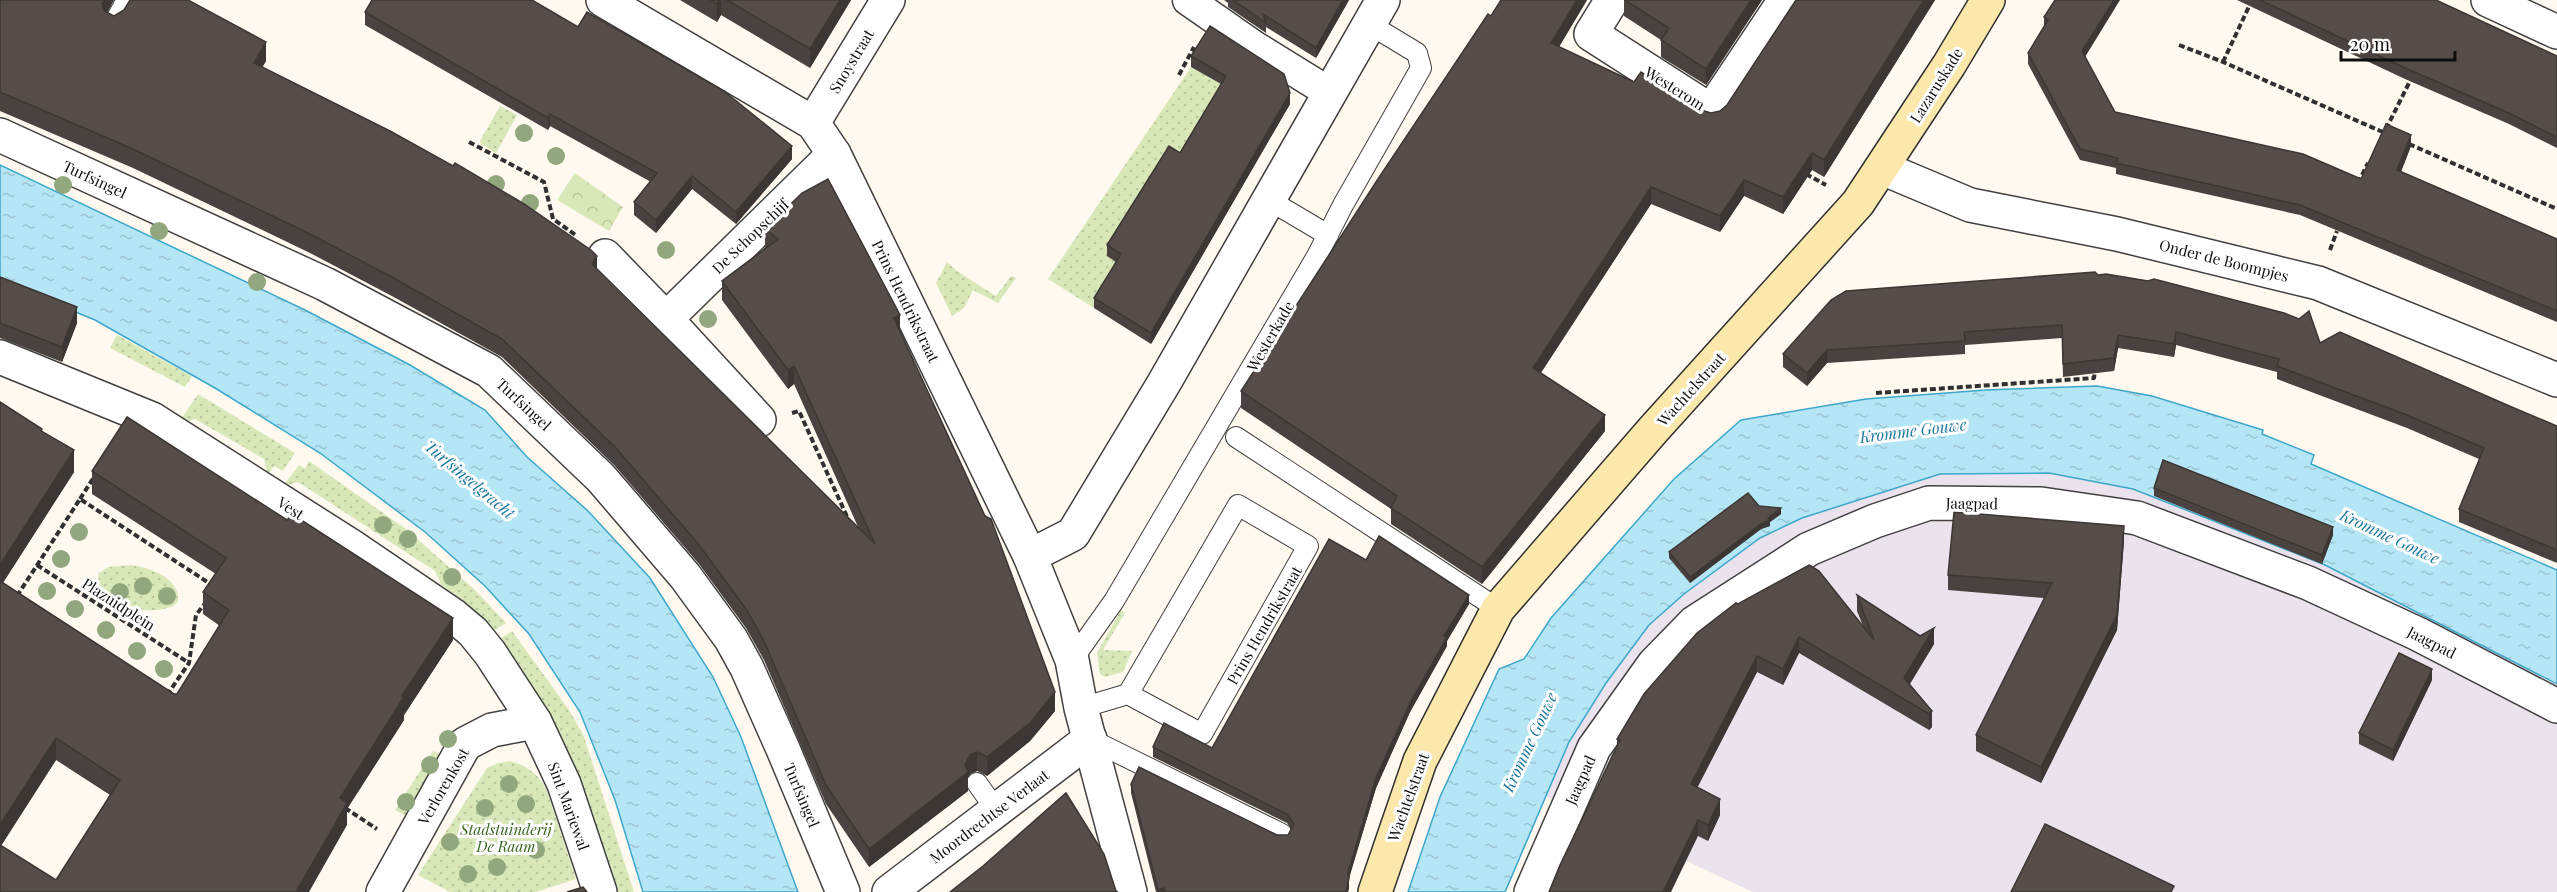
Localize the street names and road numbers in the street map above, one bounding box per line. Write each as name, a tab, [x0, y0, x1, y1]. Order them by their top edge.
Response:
street label: Snoystraat	[824, 25, 878, 97]
street label: Lazaruskade	[1905, 44, 1967, 126]
street label: Westerom	[1640, 61, 1710, 115]
street label: Turfsingel	[60, 156, 130, 202]
street label: De Schopschijf	[707, 194, 793, 278]
street label: Onder de Boompjes	[2157, 234, 2291, 286]
street label: Prins Hendrikstraat	[868, 236, 945, 366]
street label: Westerkade	[1241, 297, 1298, 376]
street label: Wachtelstraat	[1652, 347, 1730, 431]
street label: Turfsingel	[492, 373, 556, 435]
street label: Vest	[273, 491, 309, 524]
street label: Jaagpad	[1945, 493, 1999, 513]
street label: Prins Hendrikstraat	[1222, 561, 1306, 688]
street label: Plazuidplein	[79, 573, 159, 635]
street label: Jaagpad	[2403, 621, 2460, 663]
street label: Verlorenkost	[412, 743, 473, 829]
street label: Wachtelstraat	[1382, 749, 1433, 845]
street label: Jaagpad	[1560, 752, 1600, 809]
street label: Sint Mariewal	[544, 759, 594, 853]
street label: Turfsingel	[779, 760, 825, 830]
street label: Moordrechtse Verlaat	[925, 764, 1053, 867]

